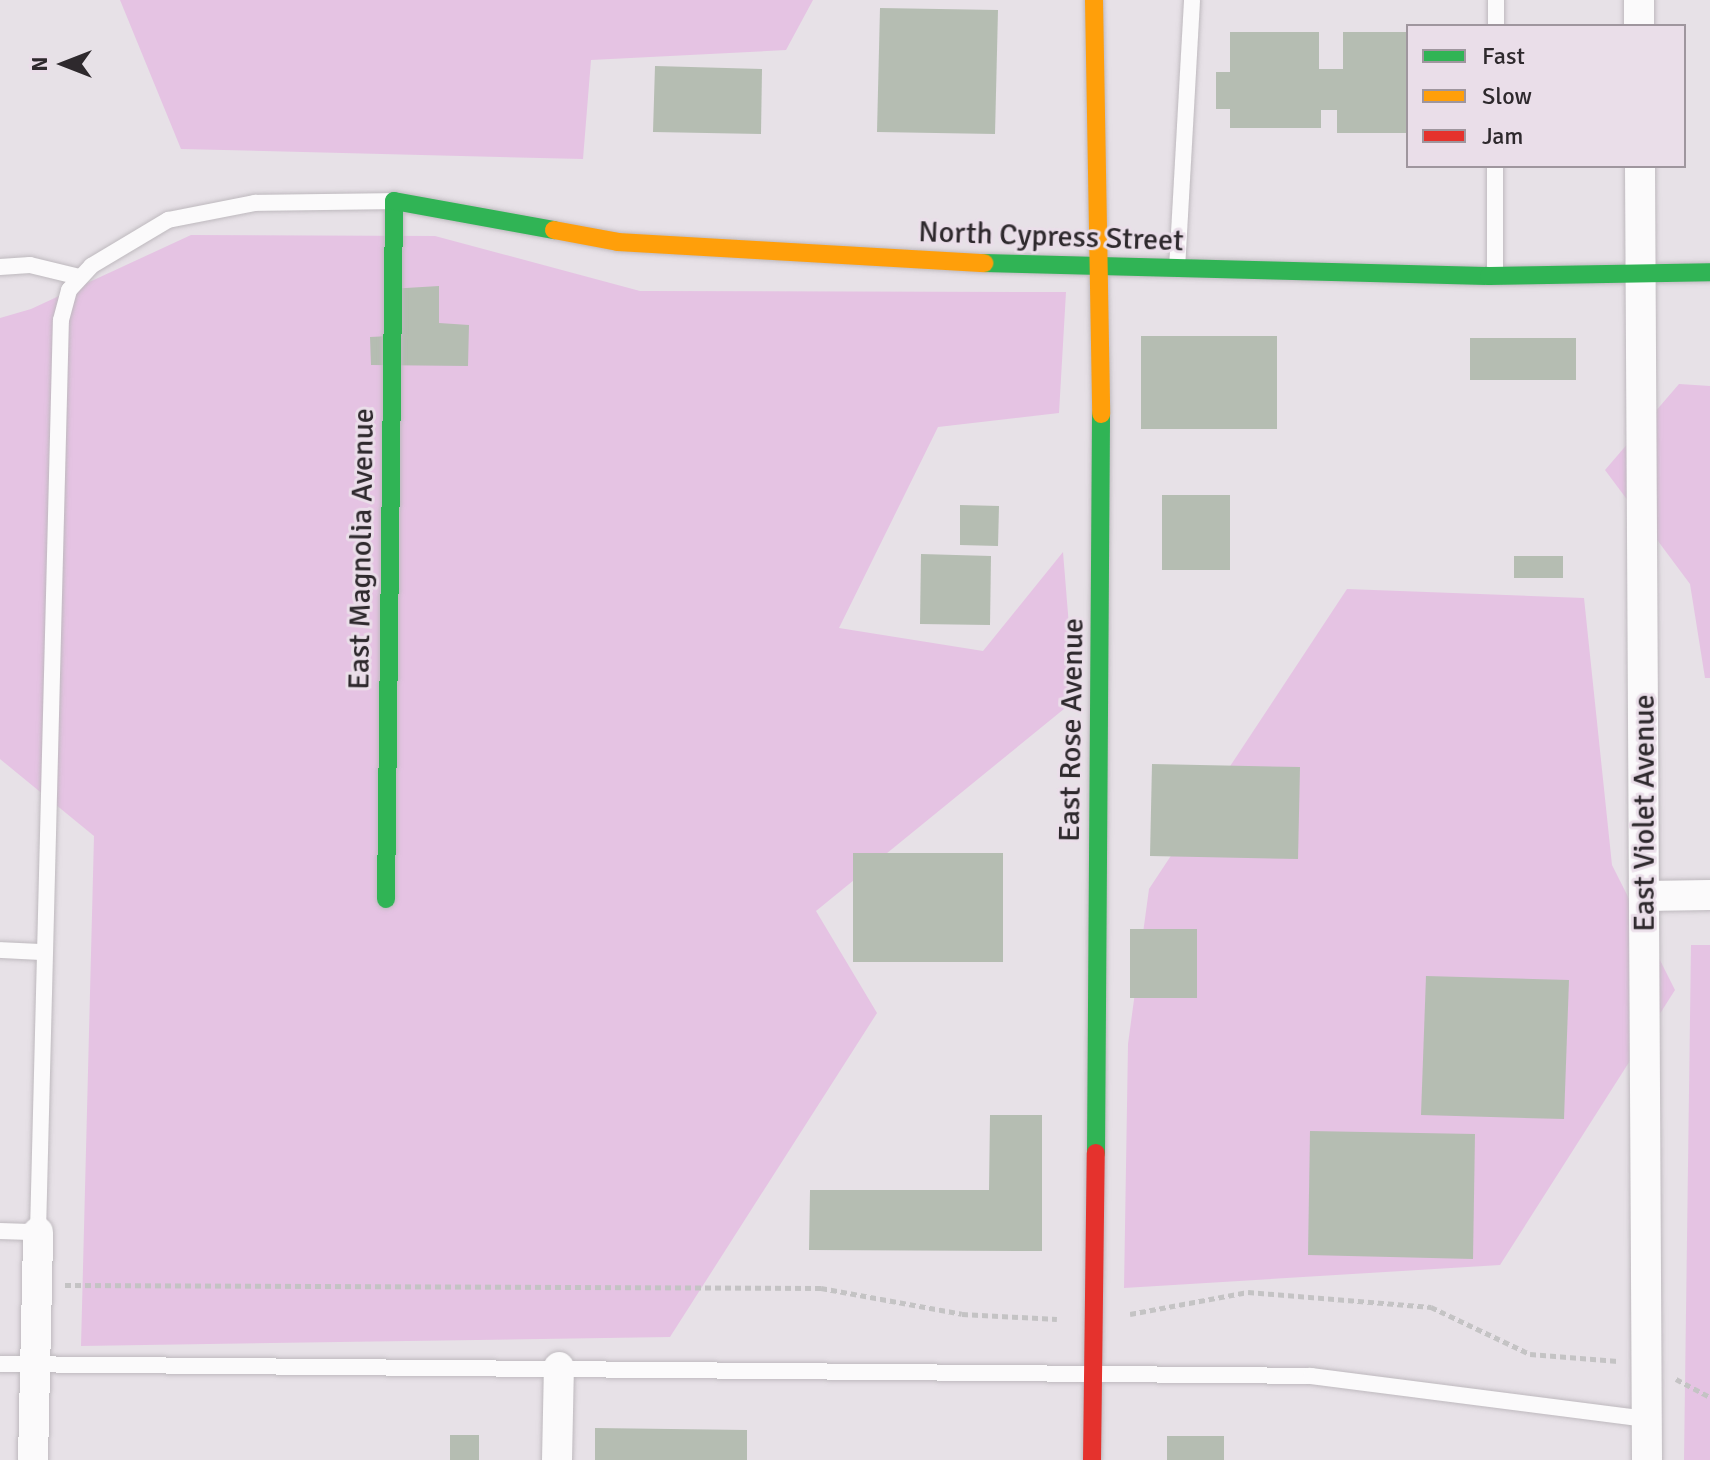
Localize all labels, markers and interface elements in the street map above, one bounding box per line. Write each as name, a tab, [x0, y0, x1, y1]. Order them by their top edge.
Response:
north arrow	[24, 24, 104, 104]
legend	[1406, 24, 1686, 168]
text: Fast	[1482, 41, 1525, 71]
text: N	[26, 56, 53, 72]
text: Slow	[1482, 81, 1532, 111]
text: Jam	[1482, 121, 1523, 151]
street label: North Cypress Street	[918, 214, 1184, 260]
street label: East Magnolia Avenue	[342, 408, 382, 690]
street label: East Rose Avenue	[1052, 618, 1092, 842]
street label: East Violet Avenue	[1627, 694, 1663, 932]

